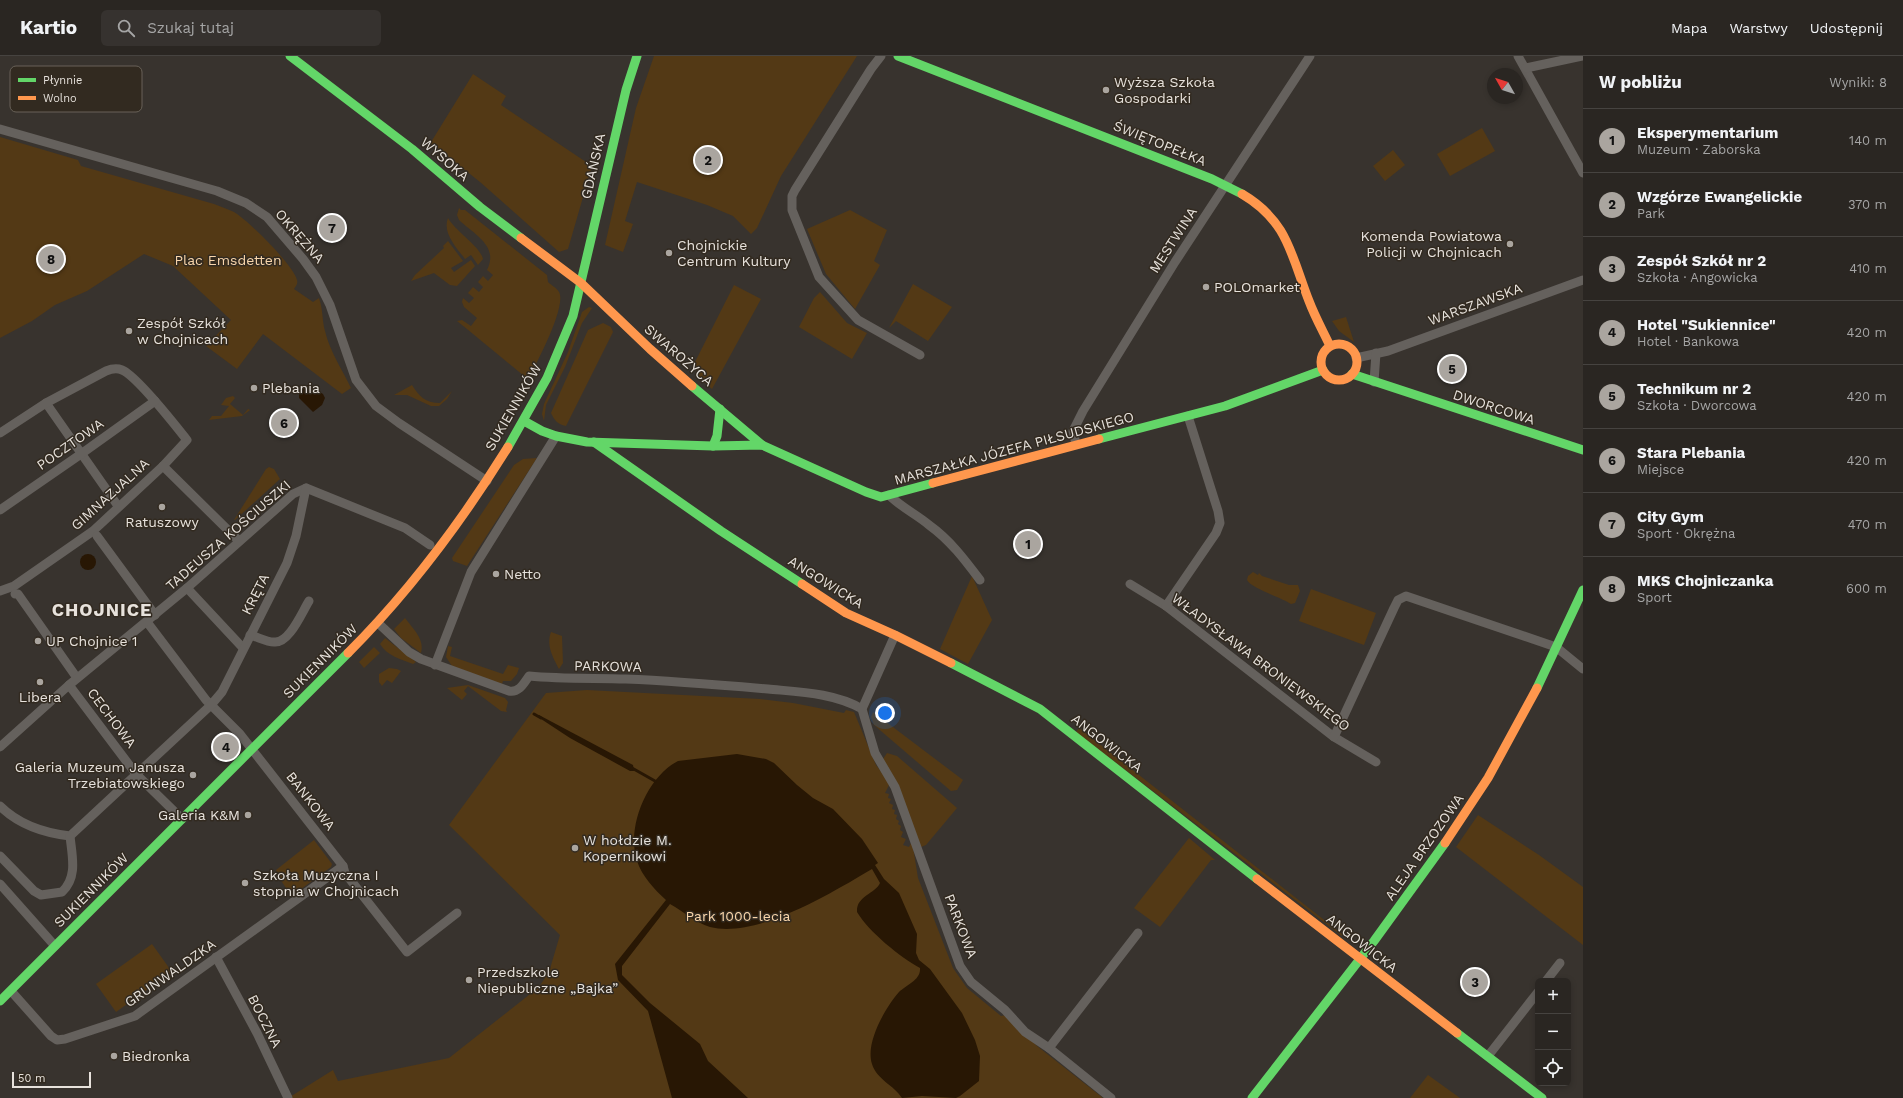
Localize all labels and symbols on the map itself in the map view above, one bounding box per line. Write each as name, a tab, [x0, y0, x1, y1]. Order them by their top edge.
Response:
legend	[10, 66, 142, 112]
north arrow	[1487, 68, 1523, 104]
text: Płynnie	[43, 74, 82, 87]
place label: Wyższa Szkoła Gospodarki	[1114, 74, 1215, 106]
marker: Wyższa Szkoła Gospodarki	[1101, 85, 1111, 95]
text: Wolno	[43, 92, 77, 105]
street label: ŚWIĘTOPEŁKA	[1111, 117, 1209, 169]
street label: GDAŃSKA	[578, 132, 608, 200]
street label: WYSOKA	[417, 134, 473, 184]
pin: 2	[695, 145, 721, 175]
street label: MESTWINA	[1146, 204, 1200, 276]
street label: OKRĘŻNA	[272, 206, 328, 266]
pin: 7	[319, 213, 345, 243]
place label: Komenda Powiatowa Policji w Chojnicach	[1361, 228, 1502, 260]
place label: Chojnickie Centrum Kultury	[677, 237, 791, 269]
marker: Komenda Powiatowa Policji w Chojnicach	[1505, 239, 1515, 249]
pin: 8	[38, 244, 64, 274]
marker: Chojnickie Centrum Kultury	[664, 248, 674, 258]
park label: Plac Emsdetten	[174, 252, 282, 268]
place label: POLOmarket	[1214, 279, 1300, 295]
street label: WARSZAWSKA	[1426, 280, 1524, 328]
marker: POLOmarket	[1201, 282, 1211, 292]
place label: Zespół Szkół w Chojnicach	[137, 315, 228, 347]
street label: SWAROŻYCA	[641, 321, 717, 389]
marker: Zespół Szkół w Chojnicach	[124, 326, 134, 336]
pin: 5	[1439, 354, 1465, 384]
street label: SUKIENNIKÓW	[481, 360, 545, 454]
place label: Plebania	[262, 380, 320, 396]
marker: Plebania	[249, 383, 259, 393]
street label: DWORCOWA	[1451, 386, 1537, 428]
pin: 6	[271, 408, 297, 438]
street label: MARSZAŁKA JÓZEFA PIŁSUDSKIEGO	[892, 408, 1136, 488]
street label: POCZTOWA	[33, 415, 107, 473]
street label: GIMNAZJALNA	[68, 455, 152, 533]
street label: TADEUSZA KOŚCIUSZKI	[163, 477, 293, 593]
marker: Ratuszowy	[157, 502, 167, 512]
place label: Ratuszowy	[125, 514, 199, 530]
pin: 1	[1015, 529, 1041, 559]
street label: ANGOWICKA	[785, 553, 867, 611]
place label: Netto	[504, 566, 541, 582]
marker: Netto	[491, 569, 501, 579]
street label: KRĘTA	[238, 571, 272, 617]
street label: WŁADYSŁAWA BRONIEWSKIEGO	[1169, 590, 1353, 734]
district label: CHOJNICE	[52, 599, 152, 620]
street label: SUKIENNIKÓW	[280, 621, 360, 701]
place label: UP Chojnice 1	[46, 633, 138, 649]
marker: UP Chojnice 1	[33, 636, 43, 646]
street label: PARKOWA	[574, 657, 642, 675]
marker: Libera	[35, 677, 45, 687]
street label: CECHOWA	[84, 685, 140, 751]
place label: Libera	[19, 689, 61, 705]
your location	[875, 703, 895, 723]
street label: ANGOWICKA	[1068, 710, 1146, 776]
pin: 4	[213, 732, 239, 762]
place label: Galeria Muzeum Janusza Trzebiatowskiego	[15, 759, 185, 791]
street label: BANKOWA	[283, 769, 339, 833]
marker: Galeria Muzeum Janusza Trzebiatowskiego	[188, 770, 198, 780]
street label: ALEJA BRZOZOWA	[1381, 791, 1467, 903]
place label: Galeria K&M	[158, 807, 240, 823]
marker: Galeria K&M	[243, 810, 253, 820]
place label: W hołdzie M. Kopernikowi	[583, 832, 672, 864]
marker: W hołdzie M. Kopernikowi	[570, 843, 580, 853]
street label: SUKIENNIKÓW	[51, 850, 131, 930]
place label: Szkoła Muzyczna I stopnia w Chojnicach	[253, 867, 399, 899]
marker: Szkoła Muzyczna I stopnia w Chojnicach	[240, 878, 250, 888]
street label: PARKOWA	[941, 892, 981, 960]
park label: Park 1000-lecia	[686, 908, 791, 924]
street label: ANGOWICKA	[1323, 910, 1401, 976]
street label: GRUNWALDZKA	[121, 936, 219, 1010]
place label: Przedszkole Niepubliczne „Bajka”	[477, 964, 618, 996]
pin: 3	[1462, 967, 1488, 997]
marker: Przedszkole Niepubliczne „Bajka”	[464, 975, 474, 985]
street label: BOCZNA	[245, 992, 285, 1050]
place label: Biedronka	[122, 1048, 190, 1064]
marker: Biedronka	[109, 1051, 119, 1061]
scale bar	[12, 1070, 91, 1089]

